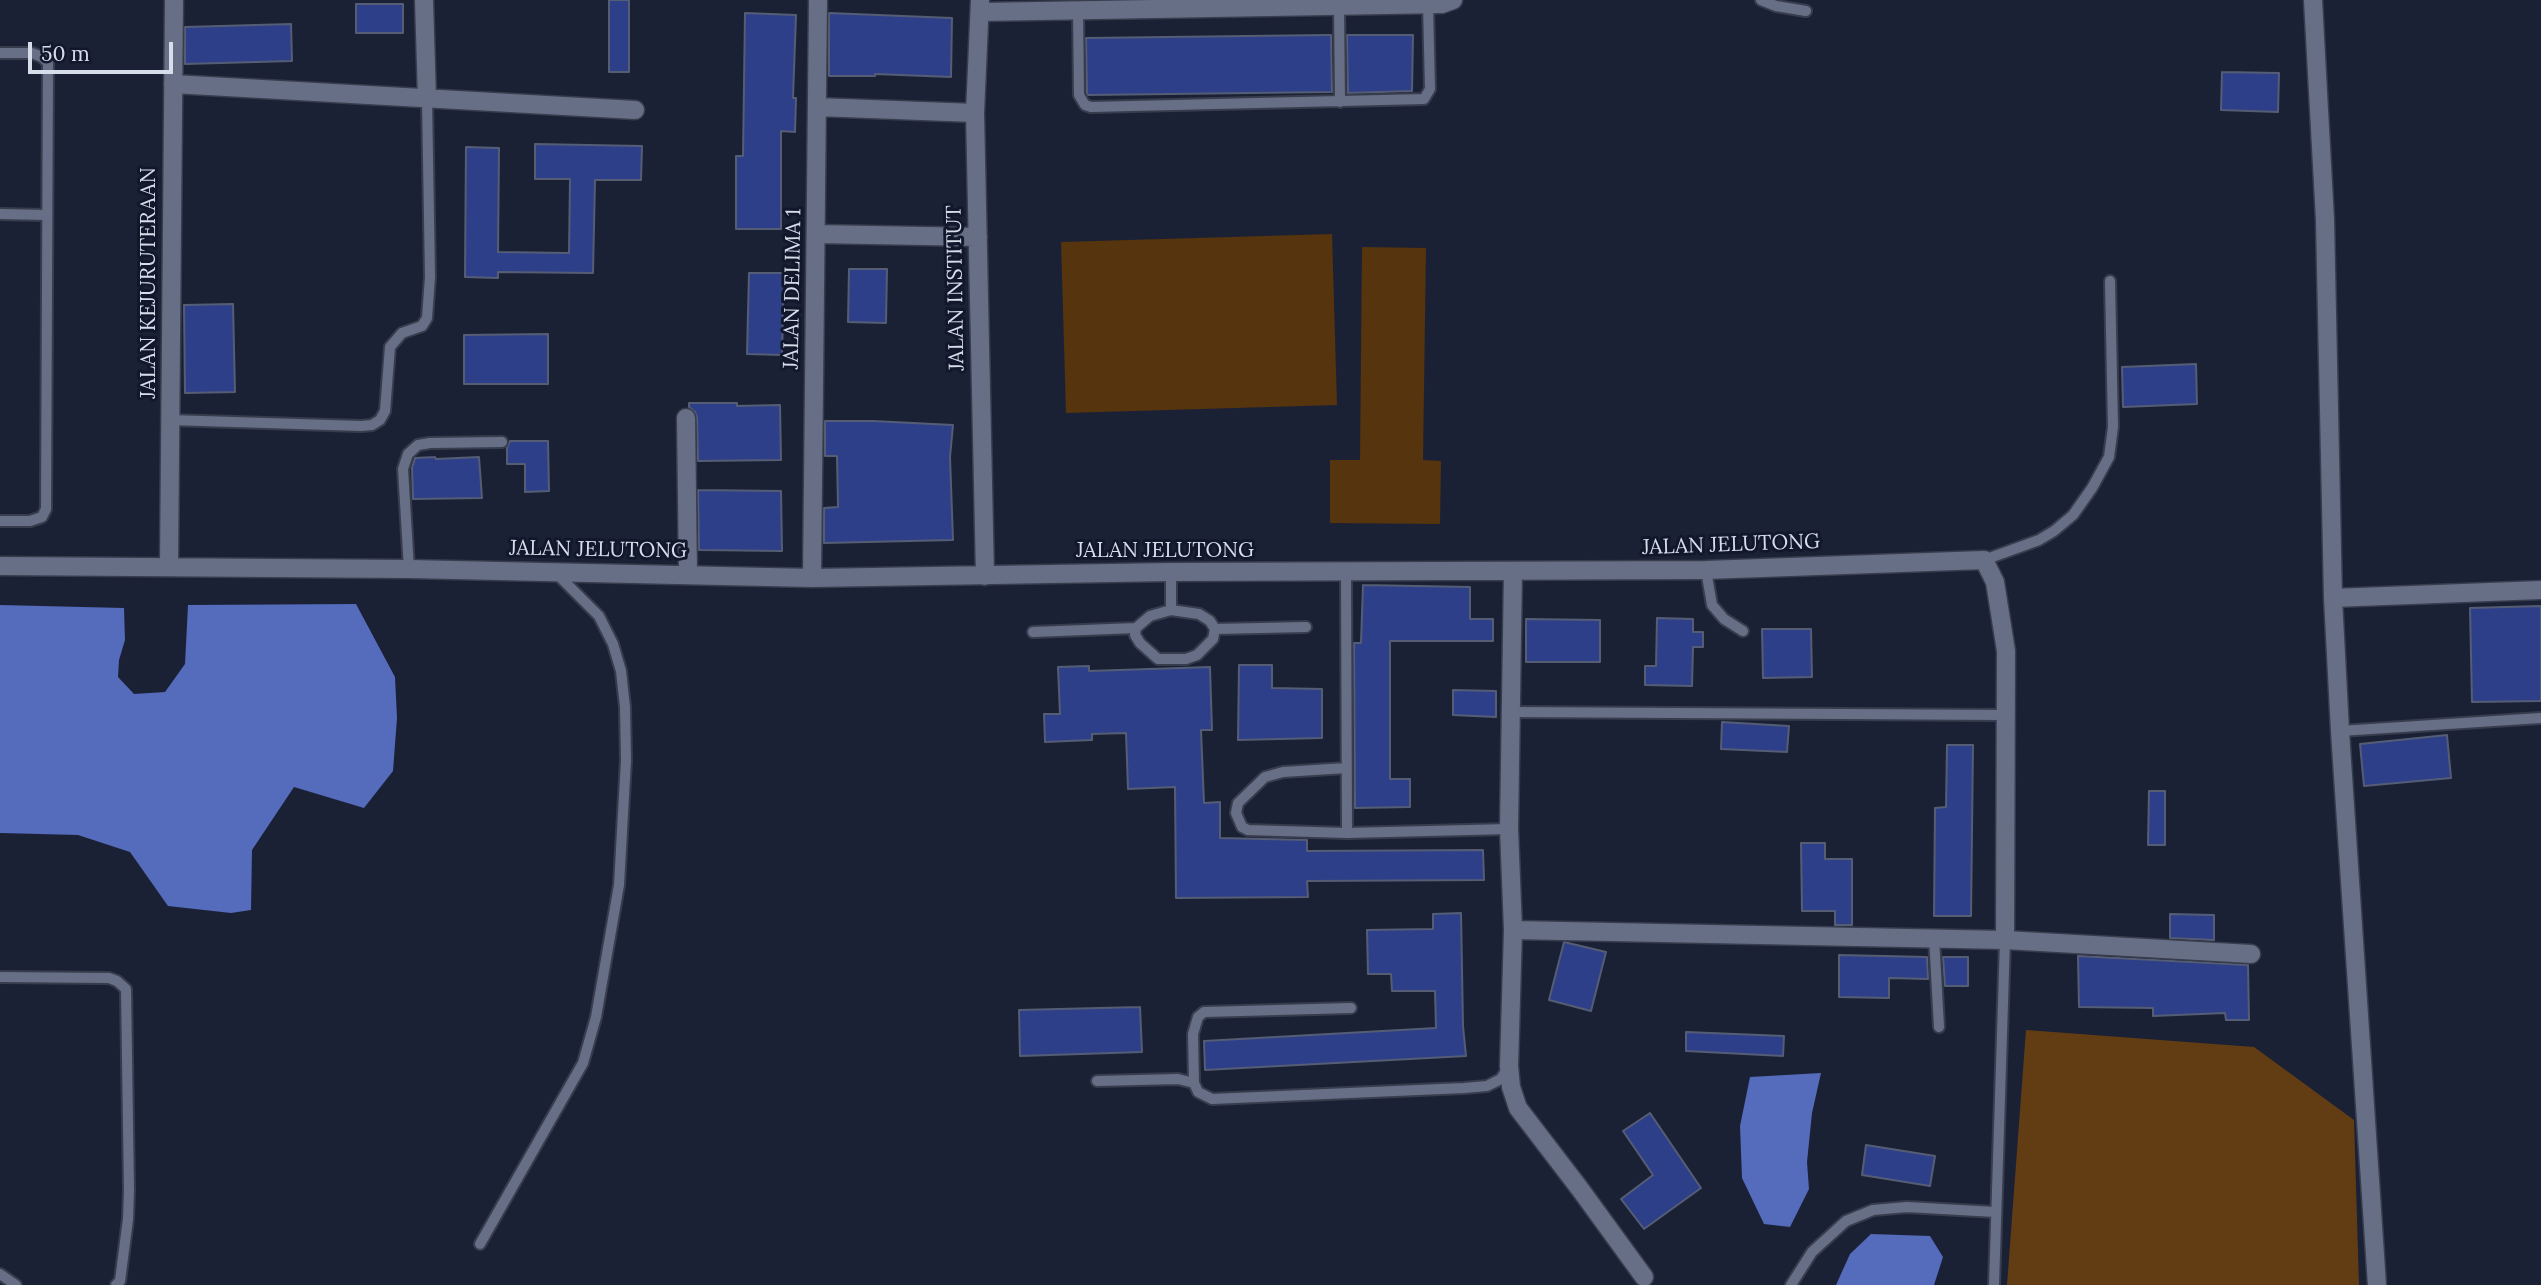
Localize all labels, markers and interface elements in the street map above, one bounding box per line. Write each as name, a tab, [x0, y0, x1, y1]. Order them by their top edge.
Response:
scale bar	[32, 28, 177, 72]
text: 50 m	[41, 40, 90, 67]
street label: JALAN KEJURUTERAAN	[136, 167, 162, 399]
street label: JALAN INSTITUT	[942, 205, 970, 371]
street label: JALAN DELIMA 1	[779, 208, 807, 370]
street label: JALAN JELUTONG	[1642, 529, 1820, 561]
street label: JALAN JELUTONG	[509, 536, 687, 564]
street label: JALAN JELUTONG	[1076, 538, 1254, 564]

